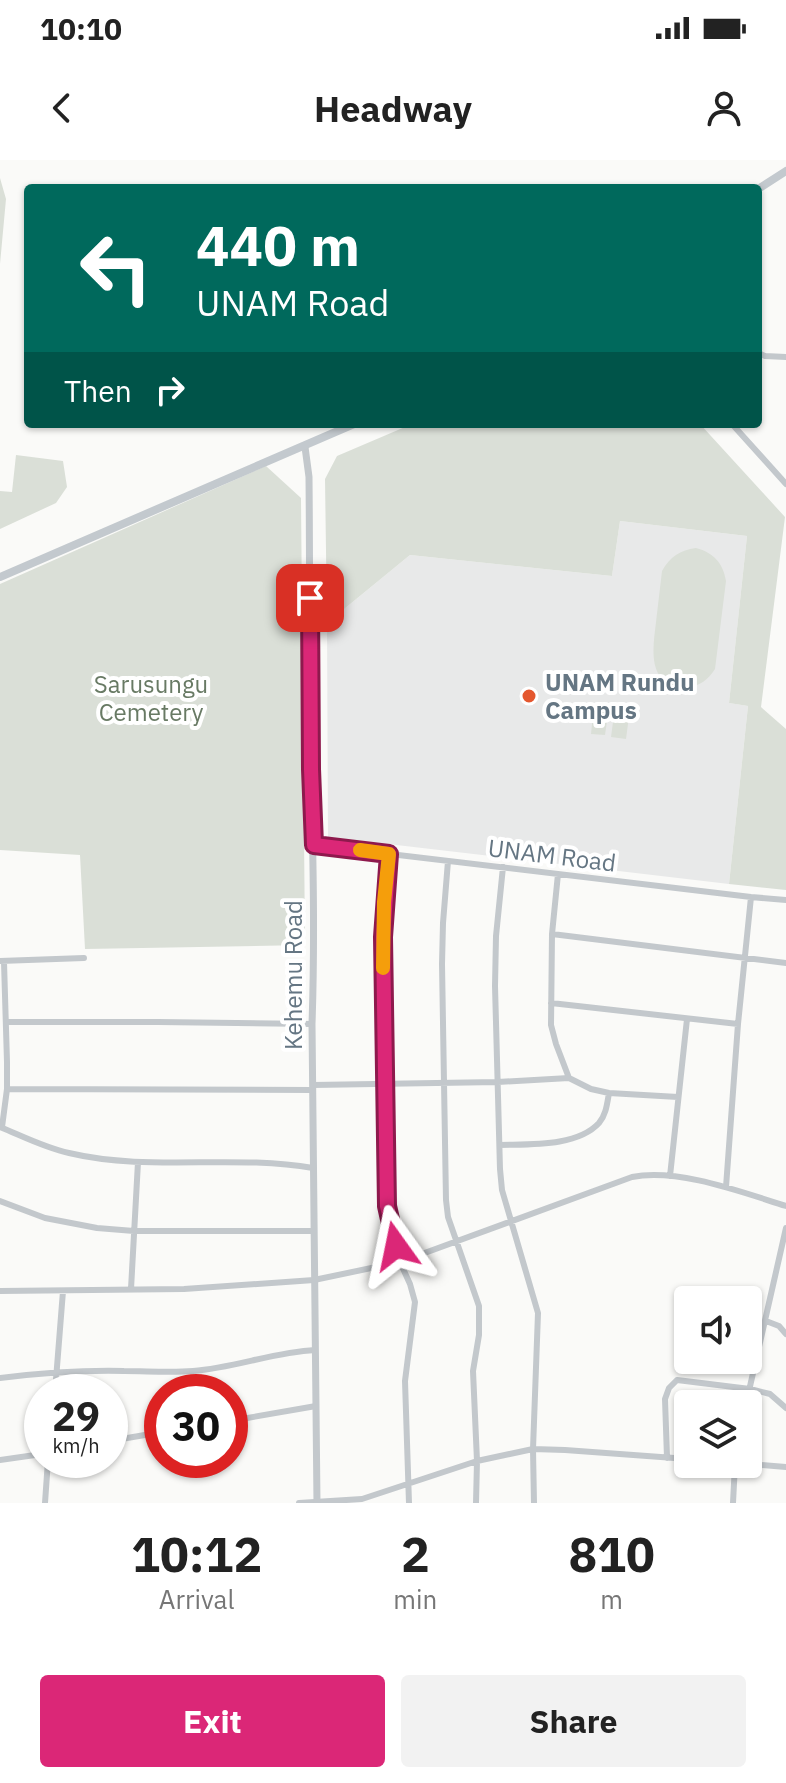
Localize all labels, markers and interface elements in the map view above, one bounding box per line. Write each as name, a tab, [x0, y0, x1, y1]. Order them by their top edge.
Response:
text: 10:10	[40, 9, 122, 48]
text: Headway	[314, 85, 472, 132]
icon: back	[40, 86, 84, 130]
icon: person	[702, 86, 746, 130]
text: 440 m	[196, 209, 360, 281]
icon: left	[64, 216, 168, 320]
text: UNAM Road	[196, 279, 389, 326]
icon: right	[148, 368, 192, 412]
text: Then	[64, 371, 132, 410]
pin	[276, 564, 344, 632]
icon: arrive	[288, 576, 332, 620]
place label: UNAM Rundu Campus	[545, 666, 694, 726]
park label: Sarusungu Cemetery	[94, 668, 208, 728]
marker: UNAM Rundu Campus	[520, 687, 538, 705]
street label: UNAM Road	[486, 831, 618, 879]
street label: Kehemu Road	[277, 900, 309, 1050]
position arrow	[354, 1204, 438, 1288]
map controls	[674, 1286, 762, 1478]
button: sound	[674, 1286, 762, 1374]
speed limit sign: 30	[144, 1374, 248, 1478]
text: 29	[52, 1390, 100, 1442]
button: layers	[674, 1390, 762, 1478]
text: km/h	[52, 1432, 100, 1459]
text: 10:12	[131, 1523, 262, 1585]
text: 2	[401, 1523, 430, 1585]
text: 810	[568, 1523, 655, 1585]
text: Arrival	[159, 1582, 235, 1616]
text: min	[393, 1582, 437, 1616]
text: m	[600, 1582, 623, 1616]
button: Exit	[40, 1675, 385, 1767]
button: Share	[401, 1675, 746, 1767]

